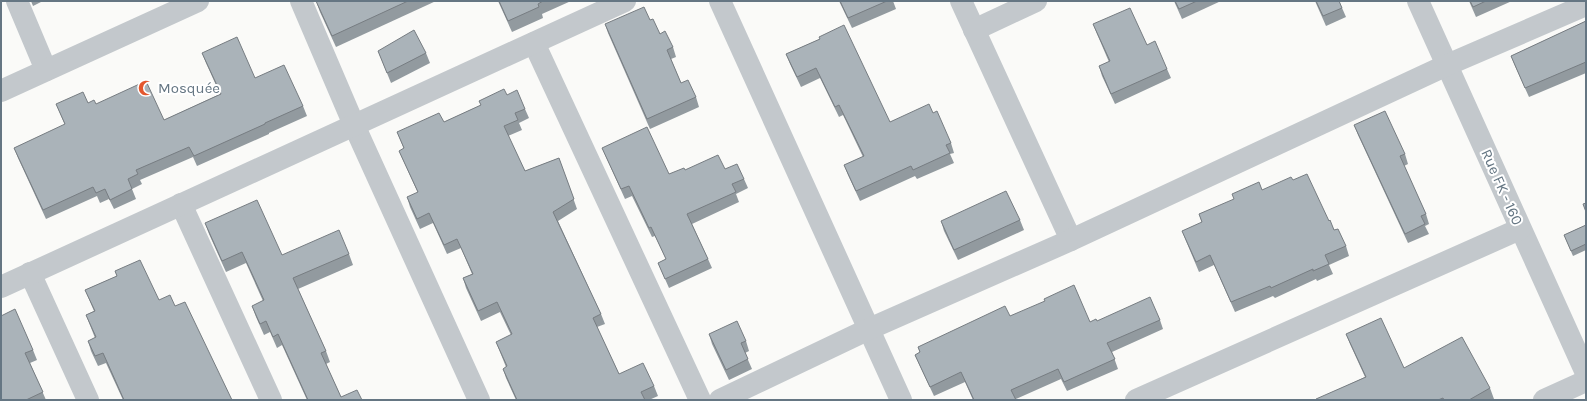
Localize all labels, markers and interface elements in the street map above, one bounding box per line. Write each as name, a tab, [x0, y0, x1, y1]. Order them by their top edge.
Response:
mosque icon: Mosquée	[137, 79, 155, 97]
place label: Mosquée	[158, 79, 220, 97]
street label: Rue FK - 160	[1477, 146, 1527, 228]

